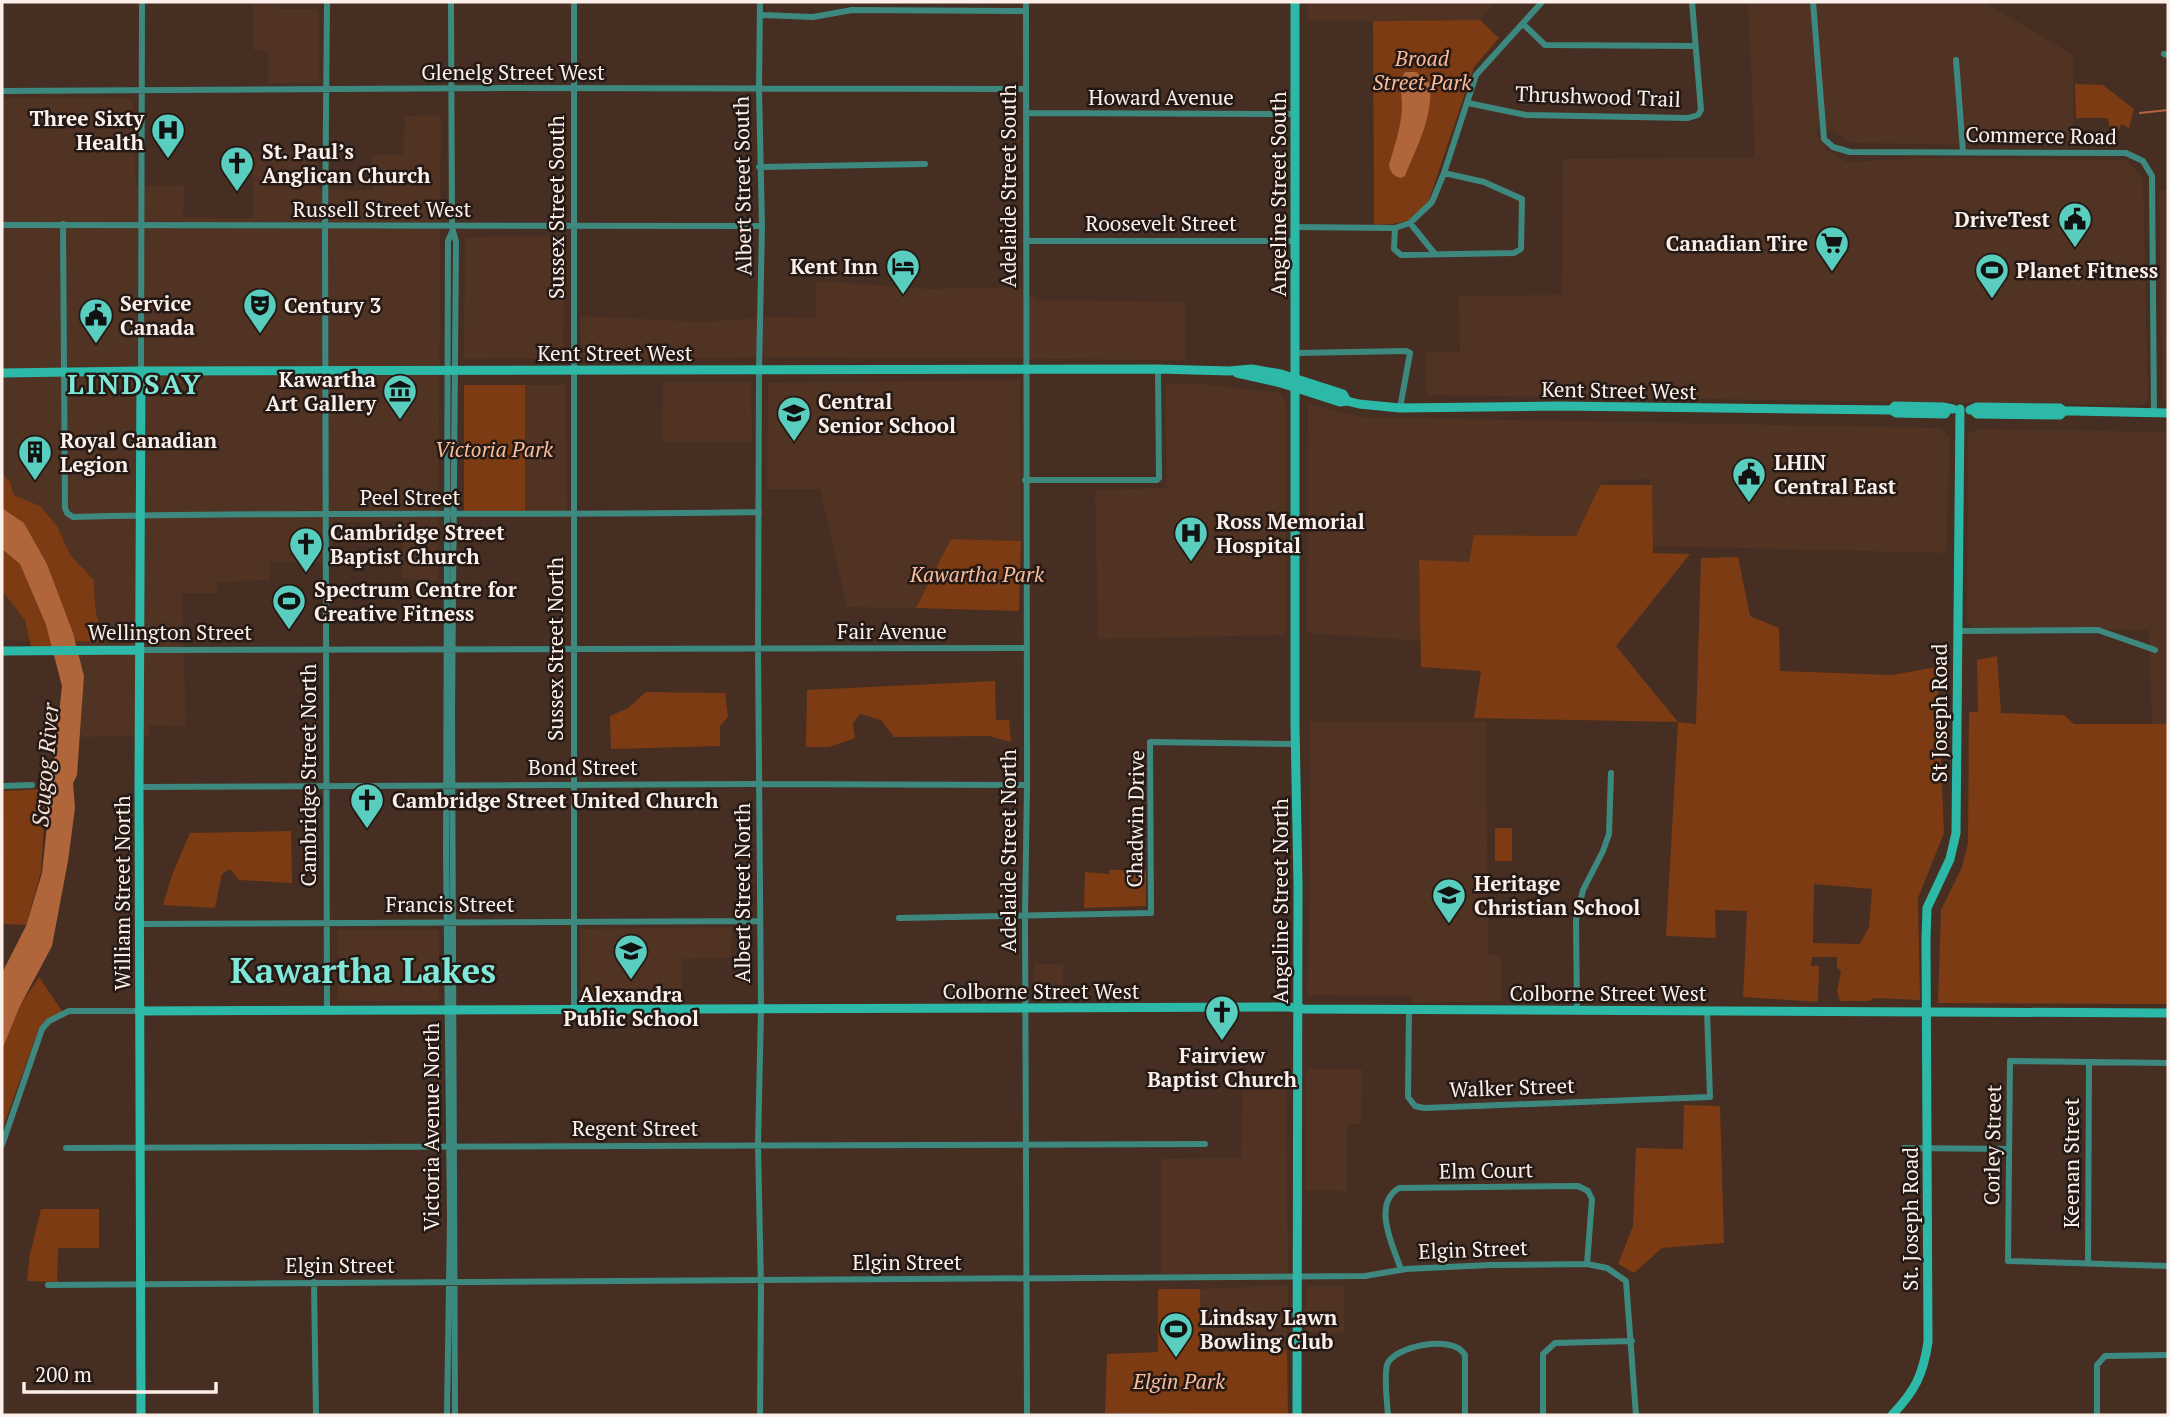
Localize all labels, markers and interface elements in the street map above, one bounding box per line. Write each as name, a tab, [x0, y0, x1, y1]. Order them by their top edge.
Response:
park label: Broad Street Park	[1373, 44, 1472, 96]
street label: Glenelg Street West	[421, 58, 605, 86]
street label: Thrushwood Trail	[1515, 79, 1681, 113]
street label: Howard Avenue	[1088, 83, 1234, 111]
street label: Adelaide Street South	[994, 84, 1022, 288]
street label: Angeline Street South	[1264, 91, 1292, 297]
street label: Albert Street South	[726, 96, 758, 276]
place label: Three Sixty Health	[30, 104, 145, 156]
hospital icon: Three Sixty Health	[149, 111, 187, 160]
street label: Sussex Street South	[542, 115, 570, 299]
street label: Commerce Road	[1965, 120, 2117, 150]
place label: St. Paul’s Anglican Church	[262, 137, 431, 189]
church icon: St. Paul’s Anglican Church	[218, 144, 256, 193]
street label: Russell Street West	[293, 195, 472, 223]
public building icon: DriveTest	[2056, 200, 2094, 249]
place label: DriveTest	[1954, 205, 2051, 233]
street label: Roosevelt Street	[1085, 209, 1237, 237]
supermarket icon: Canadian Tire	[1813, 224, 1851, 273]
place label: Canadian Tire	[1666, 229, 1808, 257]
hotel icon: Kent Inn	[884, 247, 922, 296]
sports icon: Planet Fitness	[1973, 251, 2011, 300]
place label: Kent Inn	[790, 252, 878, 280]
place label: Planet Fitness	[2016, 256, 2158, 284]
theatre icon: Century 3	[241, 286, 279, 335]
place label: Service Canada	[120, 289, 195, 341]
place label: Century 3	[284, 291, 381, 319]
public building icon: Service Canada	[77, 296, 115, 345]
street label: Kent Street West	[537, 339, 693, 367]
district label: LINDSAY	[67, 365, 203, 402]
place label: Kawartha Art Gallery	[265, 365, 377, 417]
museum icon: Kawartha Art Gallery	[381, 372, 419, 421]
street label: Kent Street West	[1541, 375, 1697, 405]
place label: Central Senior School	[818, 387, 956, 439]
school or university icon: Central Senior School	[775, 394, 813, 443]
place label: Royal Canadian Legion	[60, 426, 218, 478]
building icon: Royal Canadian Legion	[16, 433, 54, 482]
park label: Victoria Park	[435, 435, 554, 463]
place label: LHIN Central East	[1774, 448, 1897, 500]
public building icon: LHIN Central East	[1730, 455, 1768, 504]
street label: Peel Street	[360, 483, 460, 511]
place label: Ross Memorial Hospital	[1216, 507, 1365, 559]
hospital icon: Ross Memorial Hospital	[1172, 514, 1210, 563]
place label: Cambridge Street Baptist Church	[330, 518, 505, 570]
church icon: Cambridge Street Baptist Church	[287, 525, 325, 574]
street label: Sussex Street North	[541, 557, 569, 741]
park label: Kawartha Park	[909, 560, 1045, 588]
place label: Spectrum Centre for Creative Fitness	[314, 575, 517, 627]
sports icon: Spectrum Centre for Creative Fitness	[270, 582, 308, 631]
street label: Fair Avenue	[837, 617, 947, 645]
street label: Wellington Street	[88, 618, 252, 646]
street label: St Joseph Road	[1925, 643, 1953, 782]
street label: Cambridge Street North	[294, 664, 322, 886]
water label: Scugog River	[24, 701, 66, 828]
street label: Adelaide Street North	[994, 749, 1022, 953]
street label: Chadwin Drive	[1120, 750, 1150, 888]
street label: Bond Street	[528, 753, 638, 781]
church icon: Cambridge Street United Church	[348, 781, 386, 830]
place label: Cambridge Street United Church	[392, 786, 719, 814]
street label: William Street North	[108, 795, 136, 991]
street label: Angeline Street North	[1266, 798, 1294, 1004]
street label: Albert Street North	[728, 803, 756, 983]
place label: Heritage Christian School	[1474, 869, 1640, 921]
school or university icon: Heritage Christian School	[1430, 876, 1468, 925]
street label: Francis Street	[386, 890, 515, 918]
school or university icon: Alexandra Public School	[612, 932, 650, 981]
district label: Kawartha Lakes	[230, 947, 496, 993]
street label: Colborne Street West	[942, 977, 1140, 1005]
street label: Colborne Street West	[1509, 979, 1707, 1007]
place label: Alexandra Public School	[563, 980, 699, 1032]
church icon: Fairview Baptist Church	[1203, 993, 1241, 1042]
street label: Victoria Avenue North	[417, 1023, 445, 1231]
place label: Fairview Baptist Church	[1147, 1041, 1297, 1093]
street label: Walker Street	[1449, 1071, 1575, 1103]
street label: Corley Street	[1977, 1084, 2007, 1206]
street label: Keenan Street	[2057, 1098, 2085, 1228]
street label: Regent Street	[572, 1114, 698, 1142]
street label: St. Joseph Road	[1896, 1147, 1924, 1291]
street label: Elm Court	[1439, 1155, 1534, 1185]
street label: Elgin Street	[1418, 1233, 1528, 1265]
street label: Elgin Street	[852, 1248, 962, 1276]
street label: Elgin Street	[285, 1251, 395, 1279]
place label: Lindsay Lawn Bowling Club	[1200, 1303, 1338, 1355]
sports icon: Lindsay Lawn Bowling Club	[1157, 1310, 1195, 1359]
scale bar	[24, 1350, 217, 1394]
text: 200 m	[35, 1360, 92, 1388]
park label: Elgin Park	[1132, 1367, 1226, 1395]

